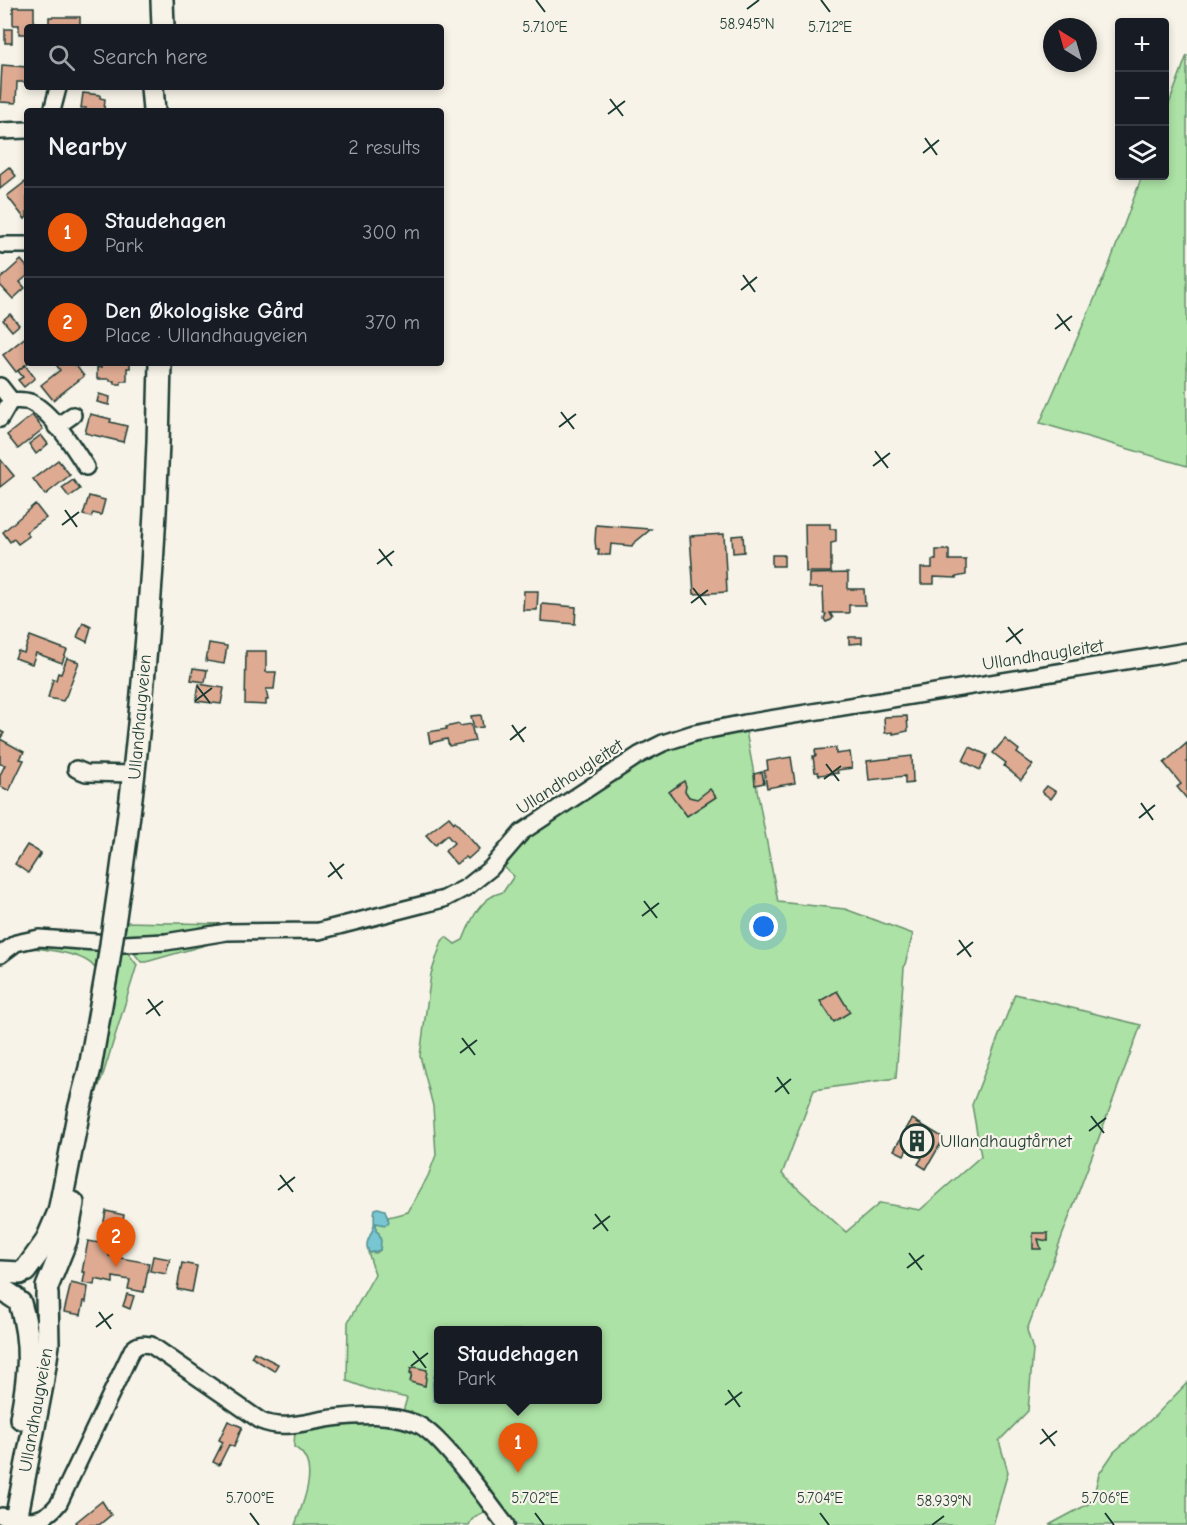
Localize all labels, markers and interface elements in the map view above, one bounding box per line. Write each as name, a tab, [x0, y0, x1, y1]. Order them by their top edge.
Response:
text: 58.945°N	[719, 15, 775, 33]
text: 5.710°E	[522, 18, 568, 36]
text: 5.712°E	[808, 18, 852, 36]
north arrow	[1043, 18, 1097, 72]
map controls	[1115, 18, 1169, 180]
button: +	[1115, 18, 1169, 72]
search box	[24, 24, 444, 90]
icon: search	[45, 41, 78, 74]
text: Search here	[93, 44, 208, 70]
button: −	[1115, 72, 1169, 126]
button: layers	[1115, 126, 1169, 180]
text: Nearby	[48, 132, 127, 162]
text: 2 results	[348, 136, 420, 159]
text: Staudehagen	[105, 208, 226, 234]
text: 1	[64, 221, 71, 244]
text: 300 m	[362, 221, 420, 244]
text: Park	[105, 234, 143, 257]
text: Den Økologiske Gård	[105, 298, 304, 324]
text: 2	[63, 311, 72, 334]
text: 370 m	[365, 311, 420, 334]
text: Place · Ullandhaugveien	[105, 324, 307, 347]
street label: Ullandhaugleitet	[981, 635, 1106, 675]
street label: Ullandhaugveien	[124, 653, 156, 781]
street label: Ullandhaugleitet	[513, 734, 628, 819]
your location	[749, 912, 778, 941]
building icon: Ullandhaugtårnet	[899, 1123, 935, 1159]
place label: Ullandhaugtårnet	[940, 1131, 1073, 1152]
pin: 2	[96, 1218, 136, 1267]
popup	[434, 1326, 602, 1404]
text: Staudehagen	[457, 1341, 579, 1367]
street label: Ullandhaugveien	[15, 1346, 57, 1474]
text: Park	[457, 1367, 496, 1390]
pin: 1	[498, 1424, 538, 1473]
text: 5.700°E	[226, 1489, 274, 1507]
text: 5.702°E	[511, 1489, 559, 1507]
text: 5.704°E	[797, 1489, 843, 1507]
text: 5.706°E	[1081, 1489, 1129, 1507]
text: 58.939°N	[916, 1492, 972, 1510]

